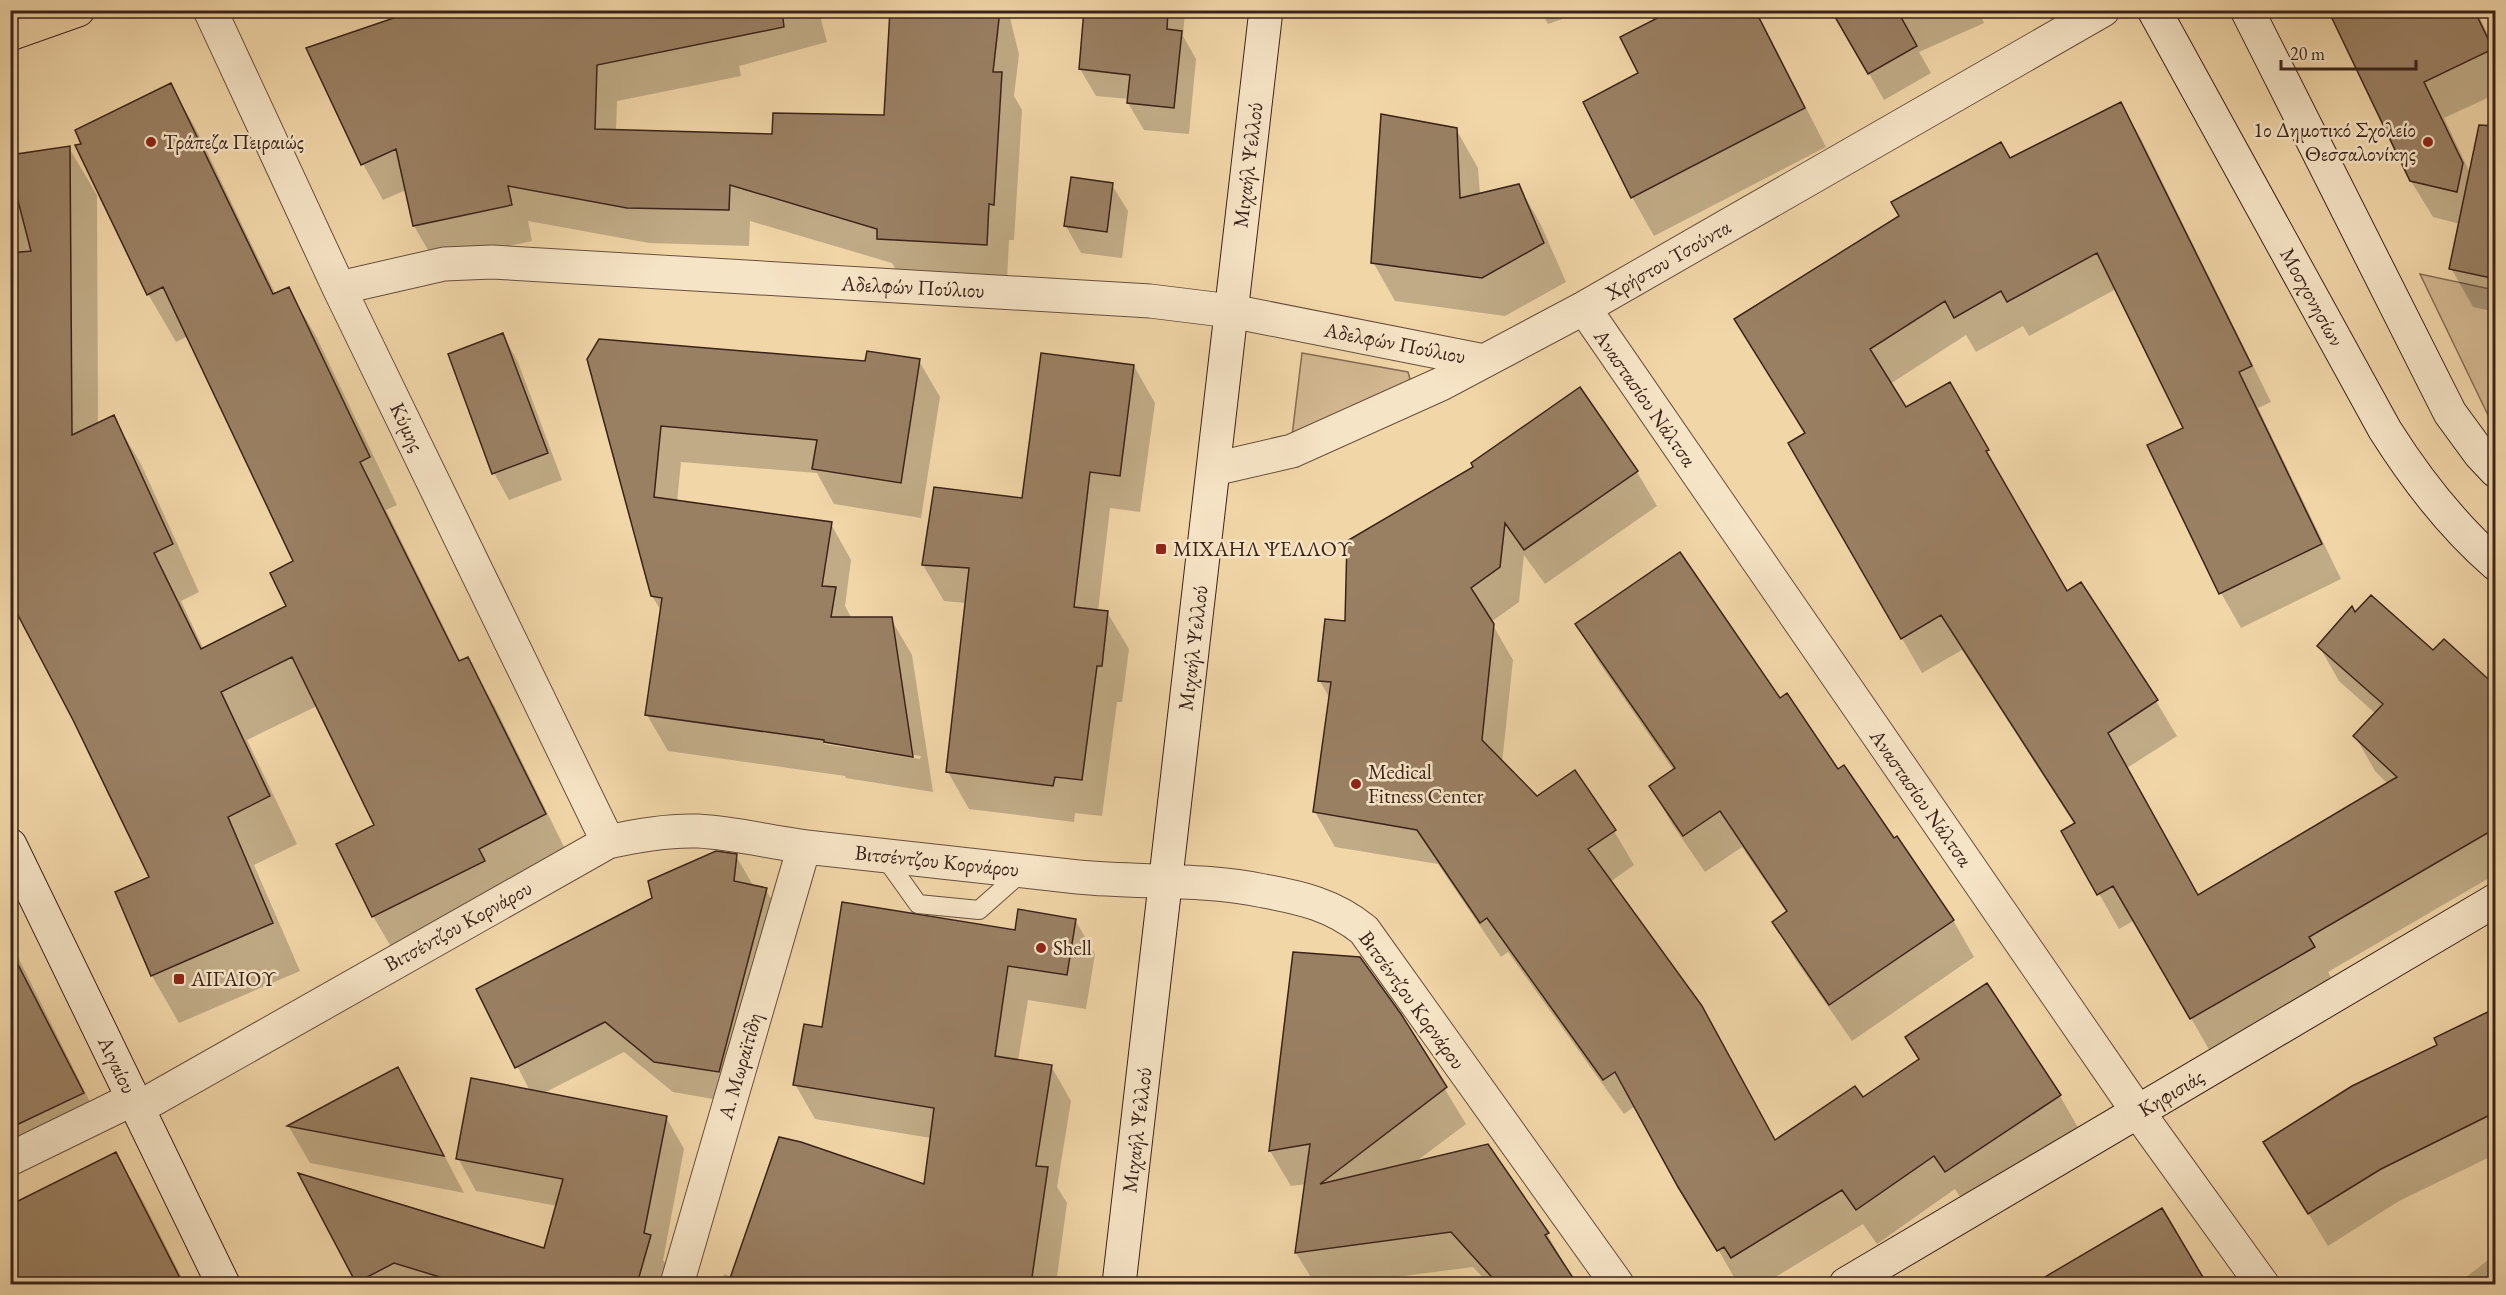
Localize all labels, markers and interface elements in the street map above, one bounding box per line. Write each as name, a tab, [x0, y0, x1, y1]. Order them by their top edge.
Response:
scale bar	[2281, 33, 2416, 71]
text: 20 m	[2290, 42, 2325, 65]
street label: Μιχαήλ Ψελλού	[1226, 101, 1269, 229]
place label: 1ο Δημοτικό Σχολείο Θεσσαλονίκης	[2253, 116, 2416, 167]
place label: Τράπεζα Πειραιώς	[163, 128, 304, 155]
marker: Τράπεζα Πειραιώς	[144, 135, 158, 149]
marker: 1ο Δημοτικό Σχολείο Θεσσαλονίκης	[2421, 135, 2435, 149]
street label: Χρήστου Τσούντα	[1599, 213, 1736, 307]
street label: Μοσχονησίων	[2274, 243, 2351, 351]
street label: Αδελφών Πούλιου	[840, 269, 985, 304]
street label: Αδελφών Πούλιου	[1321, 315, 1468, 369]
street label: Αναστασίου Νάλτσα	[1587, 323, 1703, 472]
street label: Κύμης	[384, 398, 431, 456]
place label: ΜΙΧΑΗΛ ΨΕΛΛΟΥ	[1173, 535, 1353, 562]
marker: ΜΙΧΑΗΛ ΨΕΛΛΟΥ	[1154, 542, 1168, 556]
street label: Μιχαήλ Ψελλού	[1171, 584, 1214, 712]
street label: Αναστασίου Νάλτσα	[1863, 723, 1979, 872]
place label: Medical Fitness Center	[1368, 758, 1484, 809]
marker: Medical Fitness Center	[1349, 777, 1363, 791]
street label: Βιτσέντζου Κορνάρου	[854, 838, 1020, 883]
street label: Βιτσέντζου Κορνάρου	[379, 874, 536, 977]
street label: Βιτσέντζου Κορνάρου	[1353, 925, 1472, 1074]
place label: Shell	[1053, 934, 1092, 961]
marker: Shell	[1034, 941, 1048, 955]
place label: ΑΙΓΑΙΟΥ	[190, 965, 277, 992]
marker: ΑΙΓΑΙΟΥ	[172, 972, 186, 986]
street label: Α. Μωραϊτίδη	[711, 1009, 768, 1123]
street label: Αιγαίου	[92, 1031, 143, 1098]
street label: Κηφισιάς	[2133, 1062, 2209, 1123]
street label: Μιχαήλ Ψελλού	[1115, 1066, 1158, 1194]

